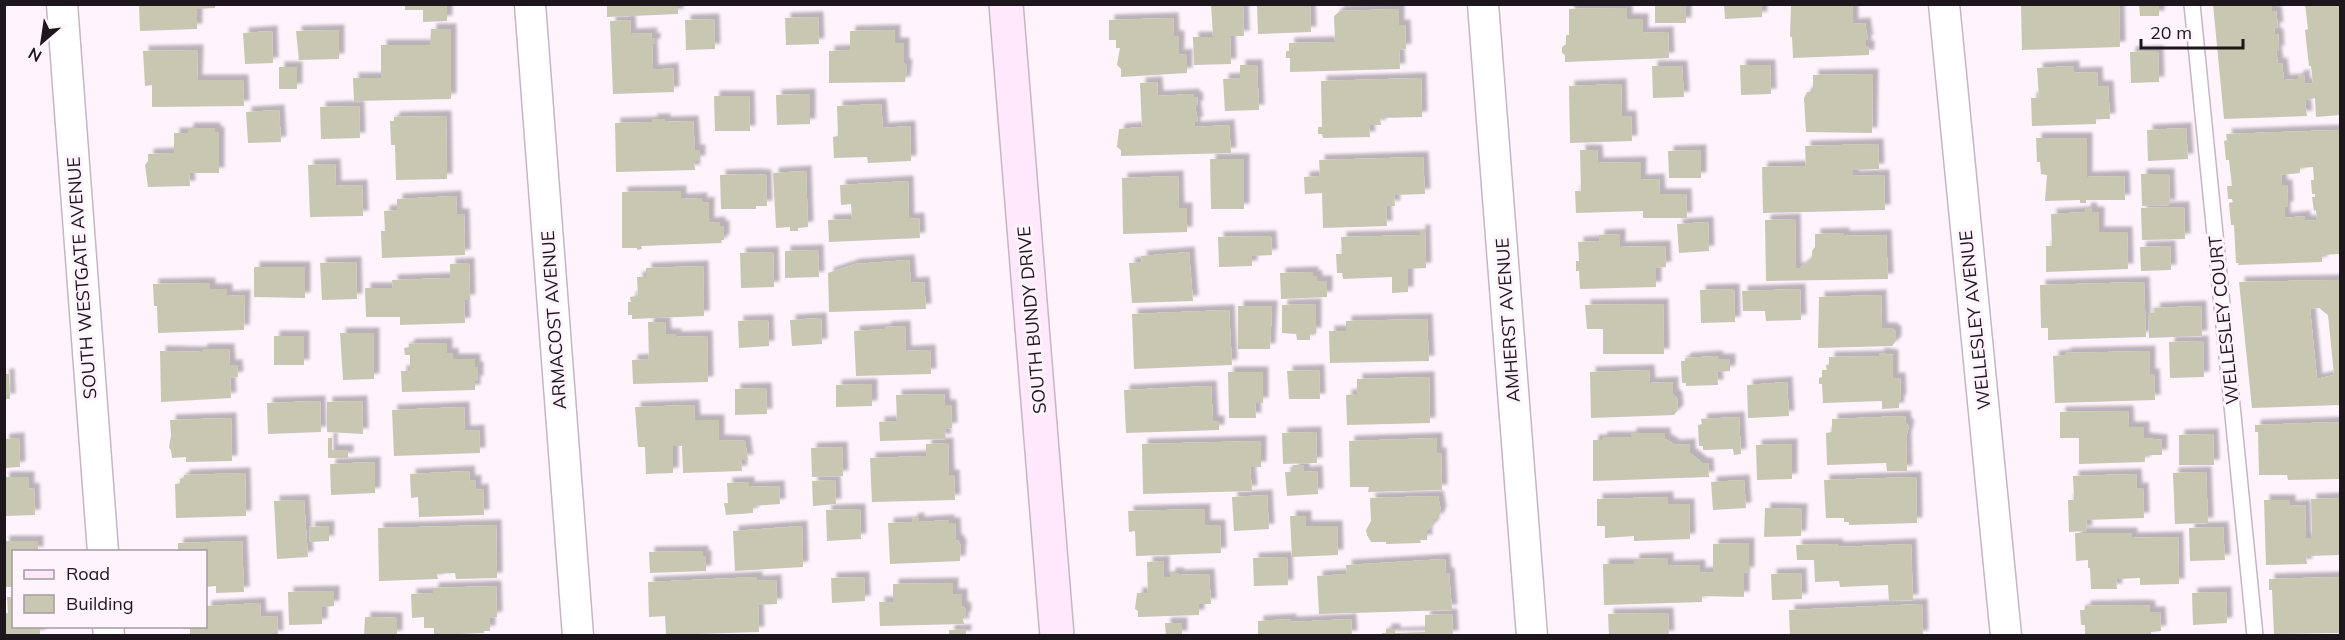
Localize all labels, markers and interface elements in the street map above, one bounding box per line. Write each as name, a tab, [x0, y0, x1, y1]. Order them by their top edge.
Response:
north arrow	[12, 12, 72, 72]
scale bar	[2141, 12, 2243, 50]
text: 20 m	[2150, 21, 2192, 44]
text: N	[25, 43, 45, 67]
street label: SOUTH WESTGATE AVENUE	[62, 156, 101, 400]
street label: SOUTH BUNDY DRIVE	[1012, 225, 1051, 415]
street label: WELLESLEY AVENUE	[1954, 229, 1995, 411]
street label: ARMACOST AVENUE	[536, 230, 571, 410]
street label: WELLESLEY COURT	[2203, 234, 2244, 406]
street label: AMHERST AVENUE	[1490, 237, 1525, 403]
legend	[12, 550, 207, 628]
text: Road	[66, 562, 110, 585]
text: Building	[66, 592, 134, 615]

